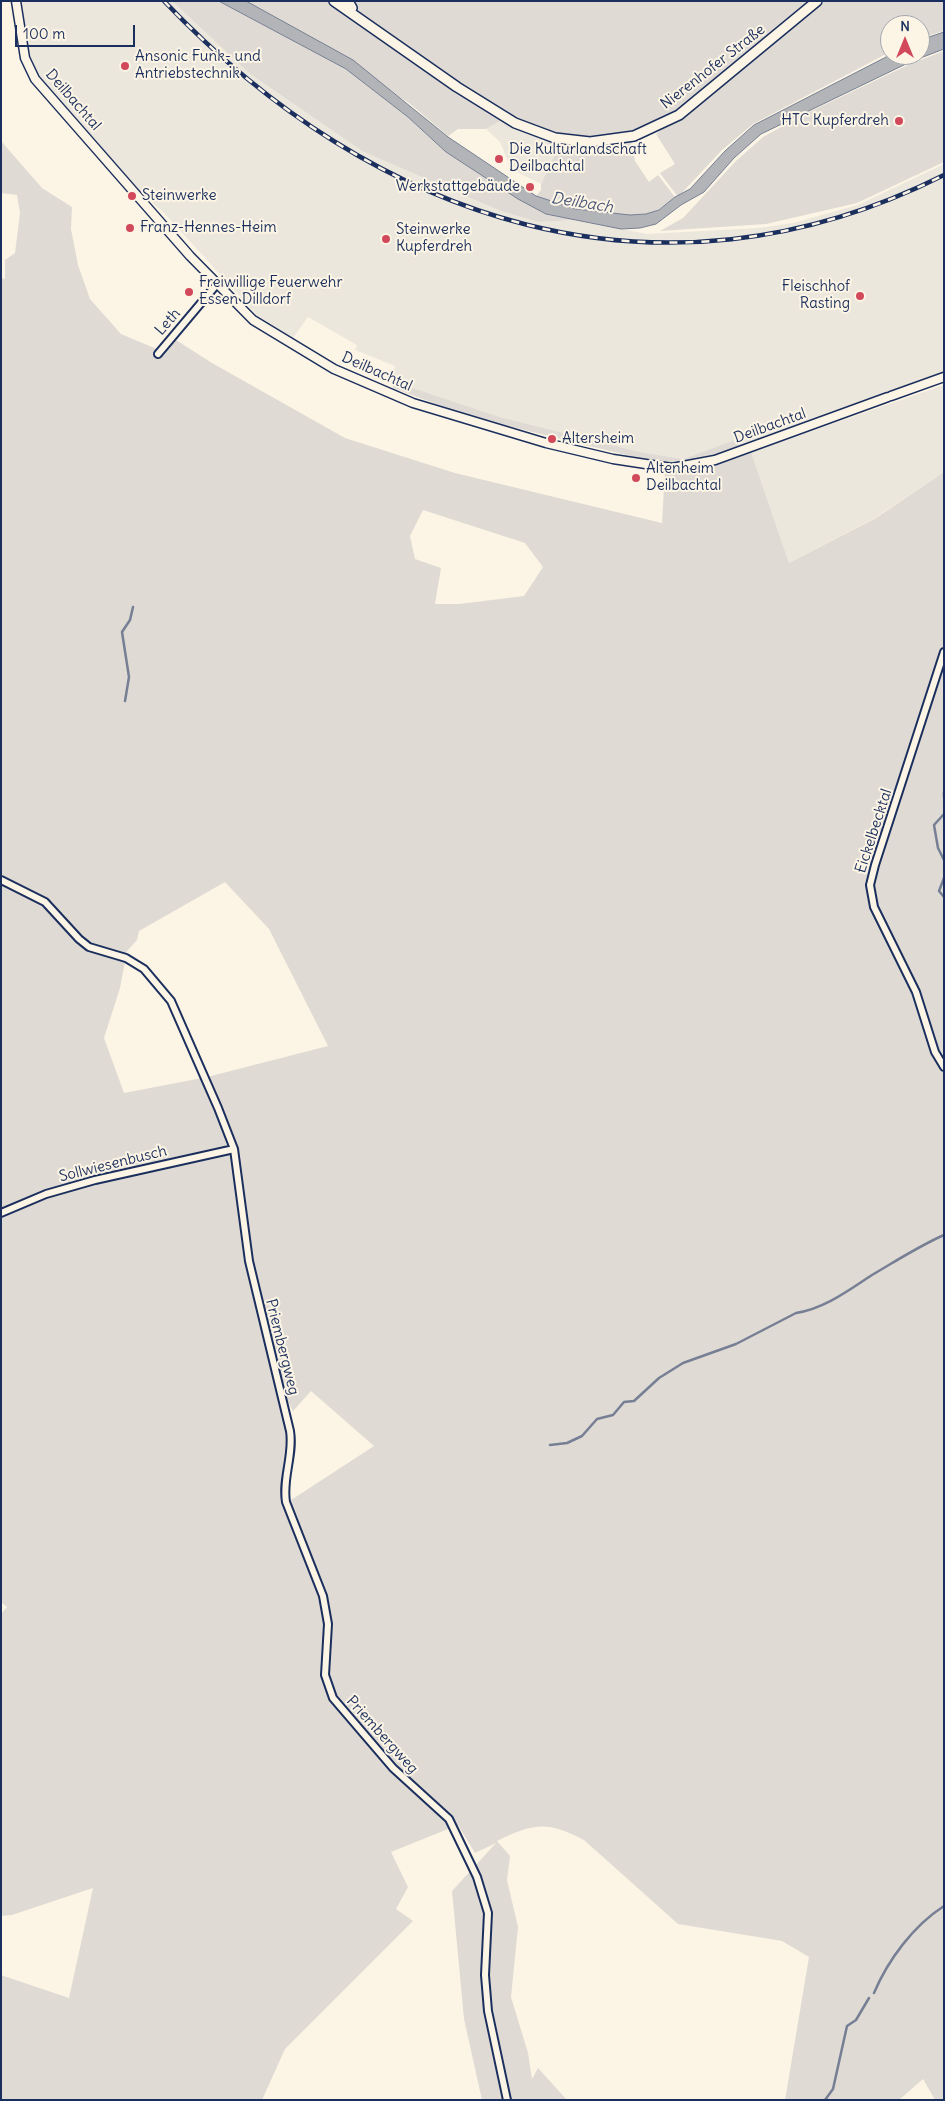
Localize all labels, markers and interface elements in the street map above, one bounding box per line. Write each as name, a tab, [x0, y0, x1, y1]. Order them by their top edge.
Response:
scale bar	[18, 15, 138, 47]
north arrow	[880, 15, 930, 65]
text: N	[900, 17, 910, 35]
street label: Nierenhofer Straße	[657, 21, 769, 113]
text: 100 m	[23, 24, 65, 43]
place label: Ansonic Funk- und Antriebstechnik	[135, 48, 261, 83]
marker: Ansonic Funk- und Antriebstechnik	[119, 60, 131, 72]
street label: Deilbachtal	[41, 66, 105, 134]
place label: HTC Kupferdreh	[781, 112, 889, 130]
marker: HTC Kupferdreh	[893, 115, 905, 127]
place label: Die Kulturlandschaft Deilbachtal	[509, 141, 647, 176]
marker: Die Kulturlandschaft Deilbachtal	[493, 153, 505, 165]
place label: Werkstattgebäude	[396, 178, 520, 196]
marker: Werkstattgebäude	[524, 181, 536, 193]
place label: Steinwerke	[142, 187, 217, 205]
water label: Deilbach	[550, 189, 614, 217]
marker: Steinwerke	[126, 190, 138, 202]
place label: Franz-Hennes-Heim	[140, 219, 277, 237]
place label: Steinwerke Kupferdreh	[396, 221, 472, 256]
marker: Franz-Hennes-Heim	[124, 222, 136, 234]
marker: Steinwerke Kupferdreh	[380, 233, 392, 245]
place label: Freiwillige Feuerwehr Essen Dilldorf	[199, 274, 343, 309]
place label: Fleischhof Rasting	[782, 278, 850, 313]
marker: Freiwillige Feuerwehr Essen Dilldorf	[183, 286, 195, 298]
marker: Fleischhof Rasting	[854, 290, 866, 302]
street label: Leth	[152, 305, 184, 339]
street label: Deilbachtal	[339, 348, 415, 396]
street label: Deilbachtal	[732, 405, 808, 447]
place label: Altersheim	[562, 430, 634, 448]
marker: Altersheim	[546, 433, 558, 445]
place label: Altenheim Deilbachtal	[646, 460, 721, 495]
marker: Altenheim Deilbachtal	[630, 472, 642, 484]
street label: Eickelbecktal	[852, 787, 896, 875]
street label: Sollwiesenbusch	[57, 1142, 169, 1186]
street label: Priembergweg	[261, 1297, 303, 1397]
street label: Priembergweg	[342, 1692, 422, 1778]

